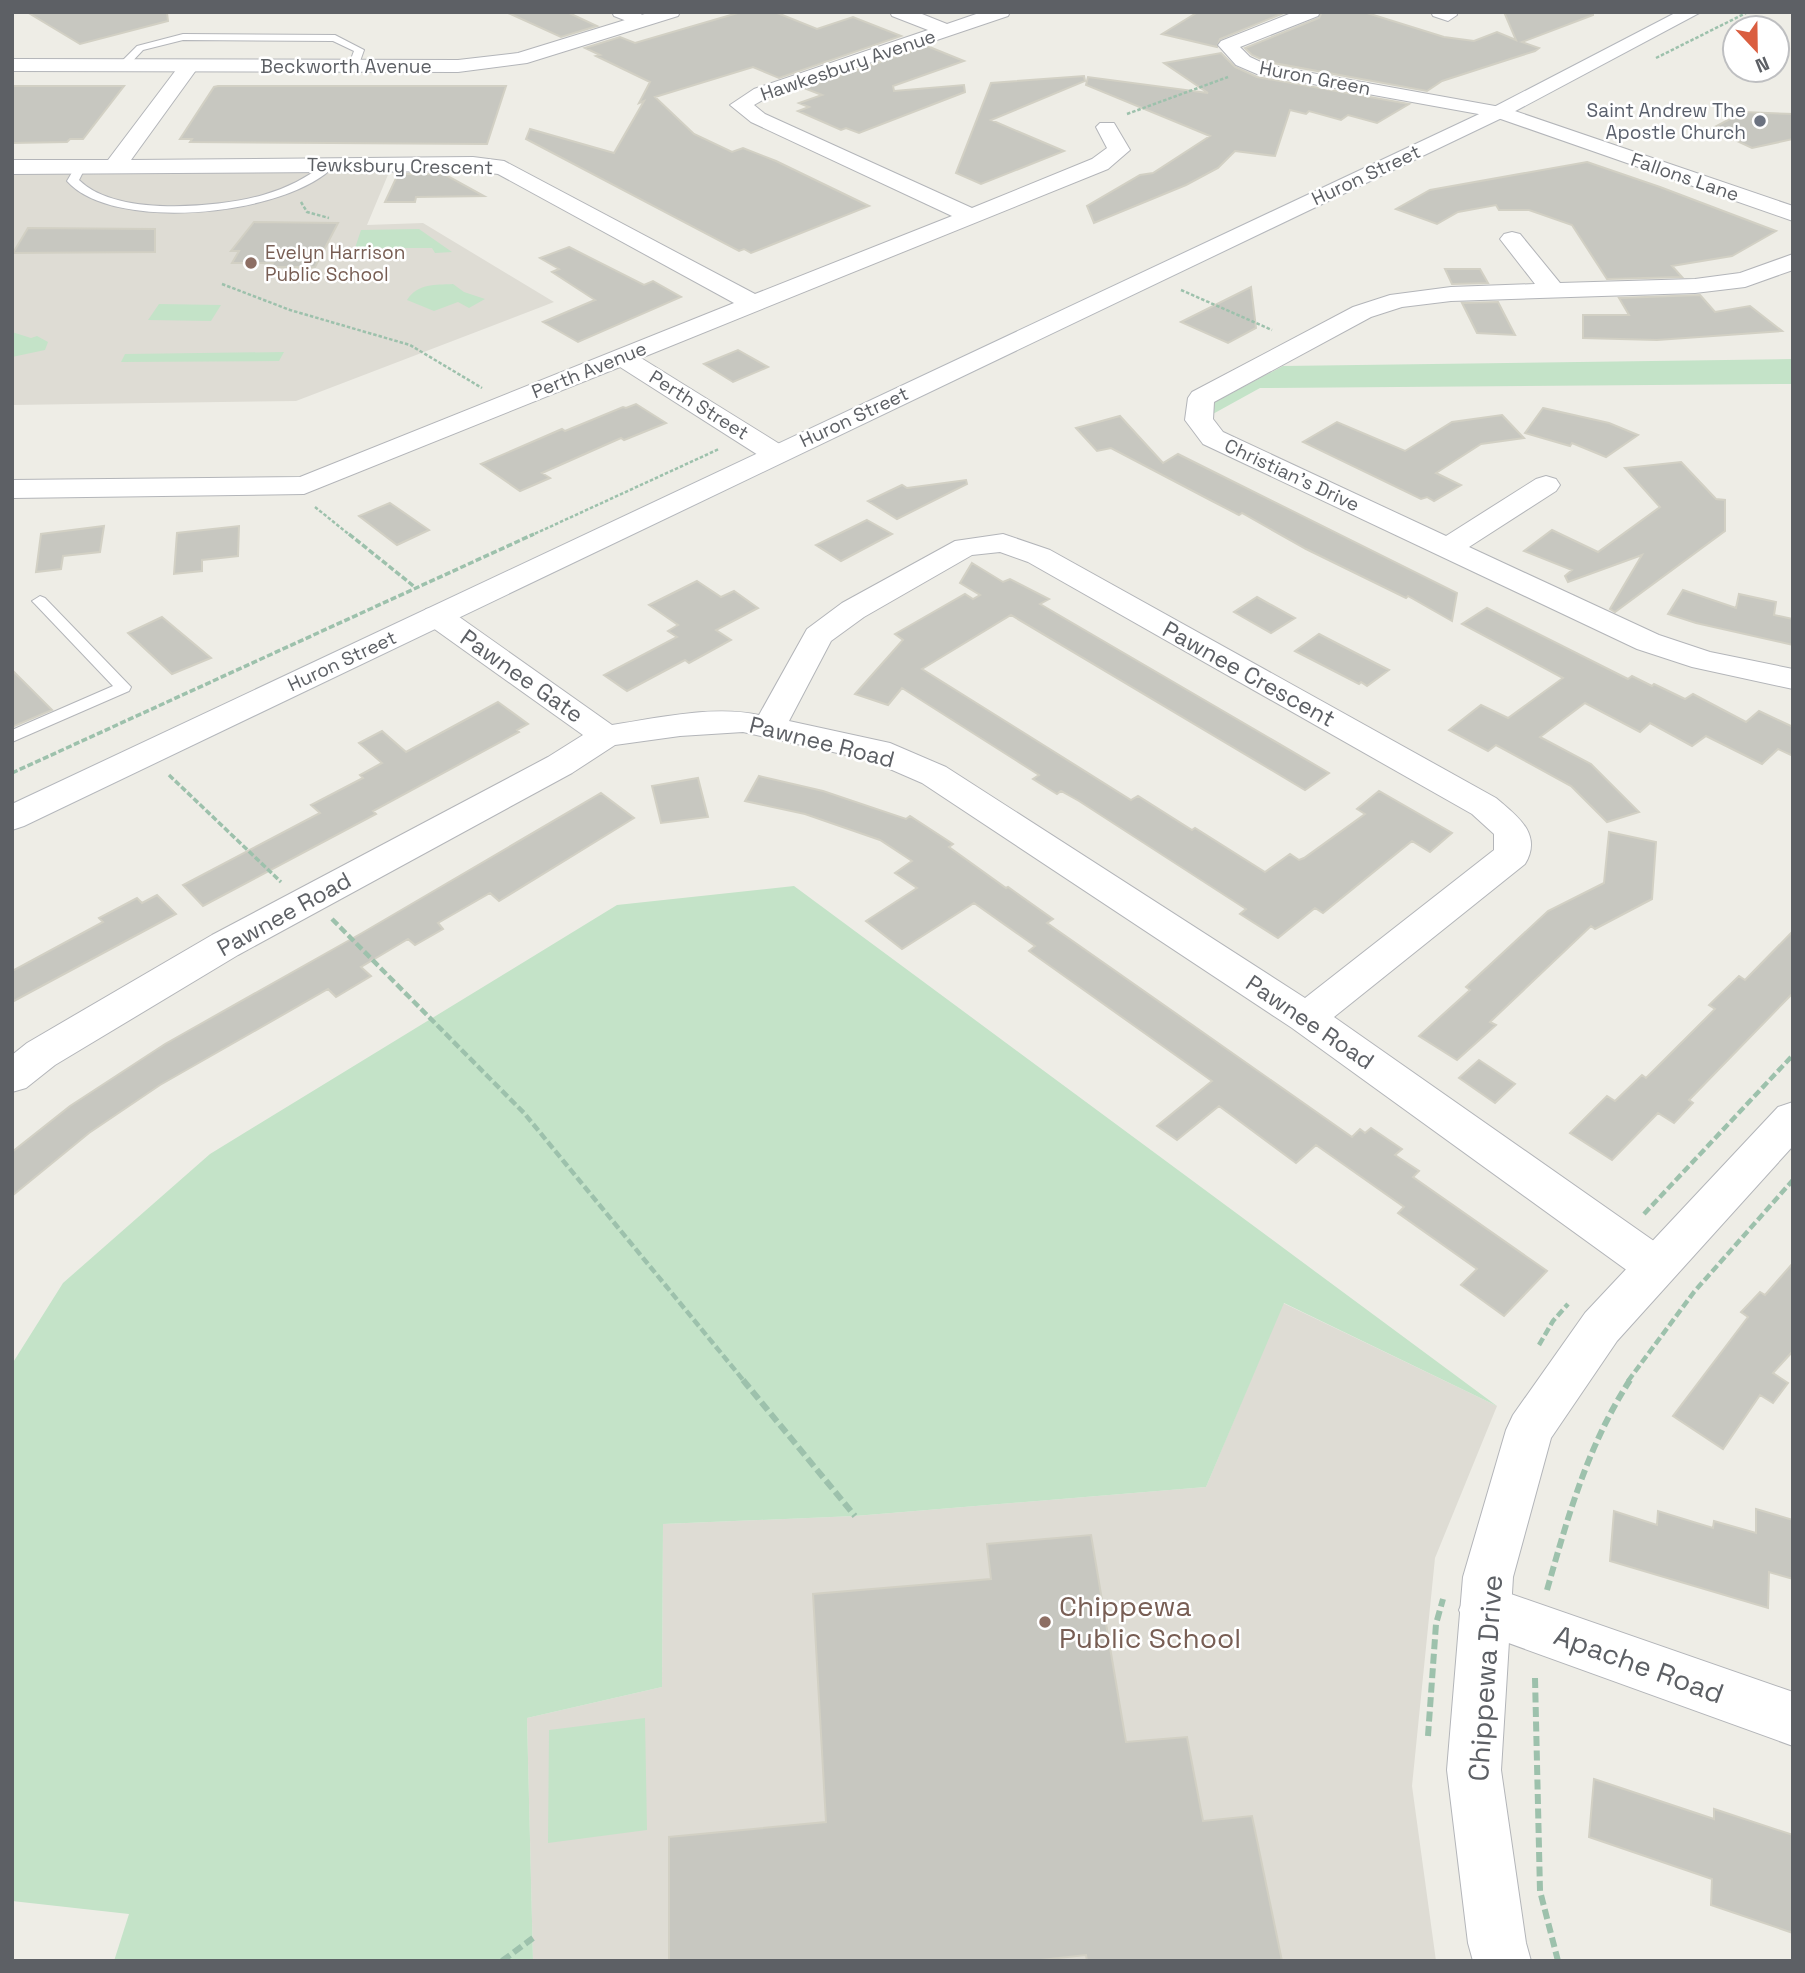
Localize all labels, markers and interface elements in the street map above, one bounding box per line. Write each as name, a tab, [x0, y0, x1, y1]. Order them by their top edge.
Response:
north arrow	[1721, 14, 1791, 84]
street label: Hawkesbury Avenue	[757, 23, 939, 107]
text: N	[1752, 50, 1773, 78]
street label: Beckworth Avenue	[260, 54, 432, 79]
street label: Huron Green	[1257, 55, 1373, 101]
place label: Saint Andrew The Apostle Church	[1587, 98, 1746, 145]
marker: Saint Andrew The Apostle Church	[1752, 113, 1768, 129]
street label: Huron Street	[1308, 139, 1424, 211]
street label: Fallons Lane	[1628, 147, 1742, 207]
street label: Tewksbury Crescent	[307, 152, 493, 180]
place label: Evelyn Harrison Public School	[265, 240, 405, 287]
marker: Evelyn Harrison Public School	[243, 255, 259, 271]
street label: Perth Avenue	[528, 336, 650, 404]
street label: Perth Street	[645, 364, 753, 446]
street label: Huron Street	[796, 381, 912, 453]
street label: Christian's Drive	[1221, 433, 1363, 517]
street label: Pawnee Crescent	[1157, 614, 1341, 734]
street label: Pawnee Gate	[455, 623, 589, 729]
street label: Huron Street	[284, 625, 400, 697]
street label: Pawnee Road	[746, 709, 898, 775]
street label: Pawnee Road	[212, 865, 356, 963]
street label: Pawnee Road	[1240, 968, 1380, 1076]
street label: Chippewa Drive	[1460, 1574, 1510, 1782]
place label: Chippewa Public School	[1059, 1588, 1241, 1656]
marker: Chippewa Public School	[1037, 1614, 1053, 1630]
street label: Apache Road	[1549, 1617, 1729, 1711]

